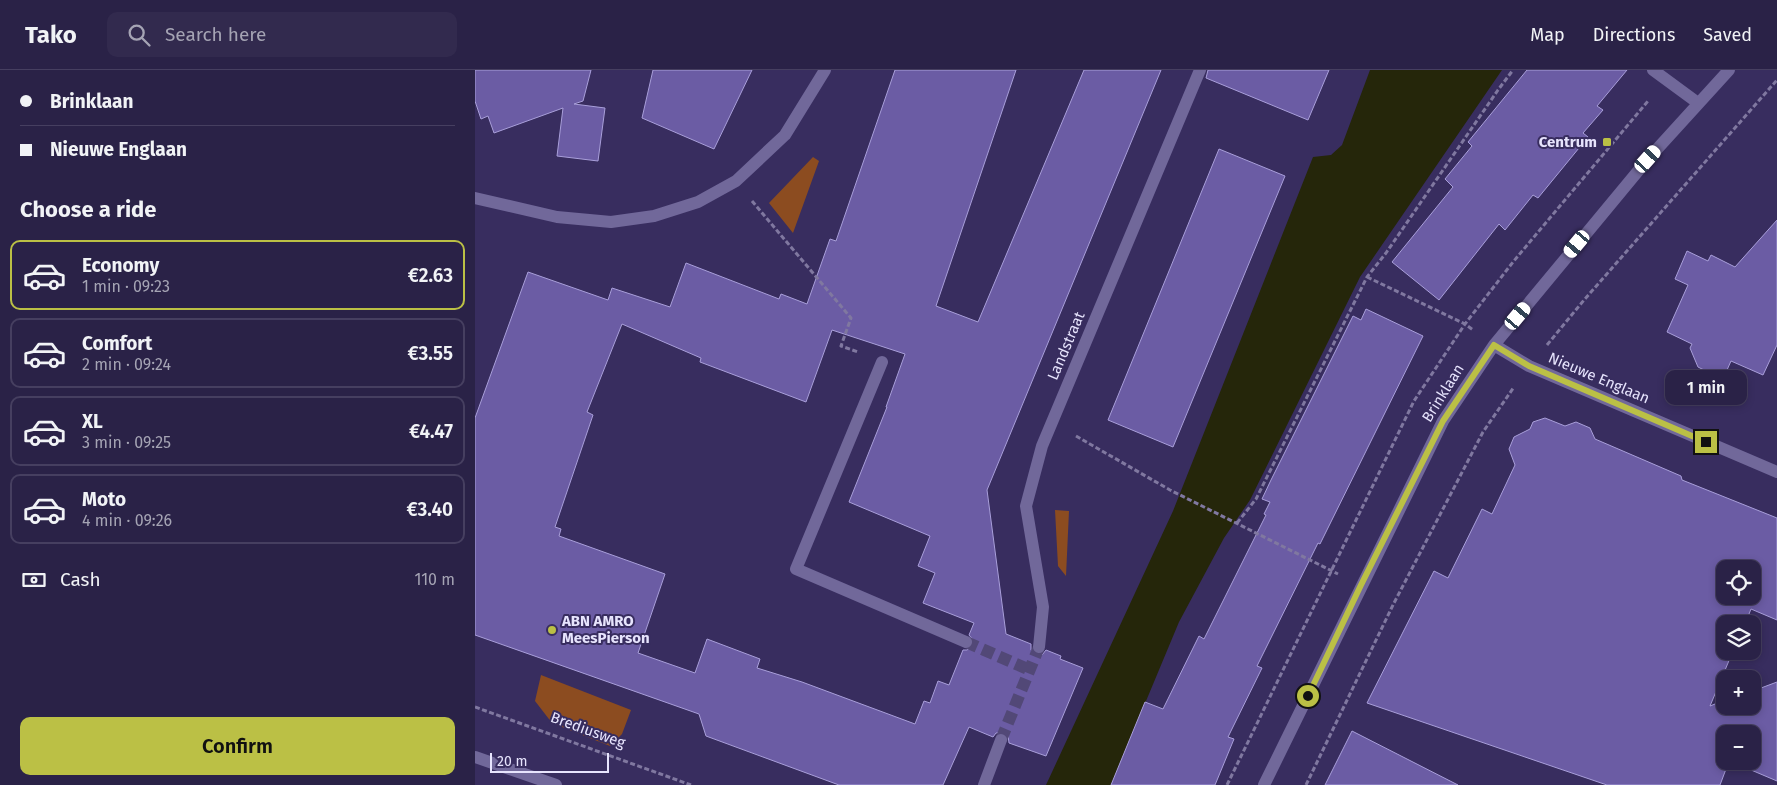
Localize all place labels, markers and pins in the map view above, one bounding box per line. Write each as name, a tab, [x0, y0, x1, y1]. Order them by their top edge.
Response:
place label: Centrum	[1539, 133, 1597, 151]
marker: Centrum	[1601, 136, 1613, 148]
place label: ABN AMRO MeesPierson	[561, 612, 650, 647]
marker: ABN AMRO MeesPierson	[546, 624, 558, 636]

